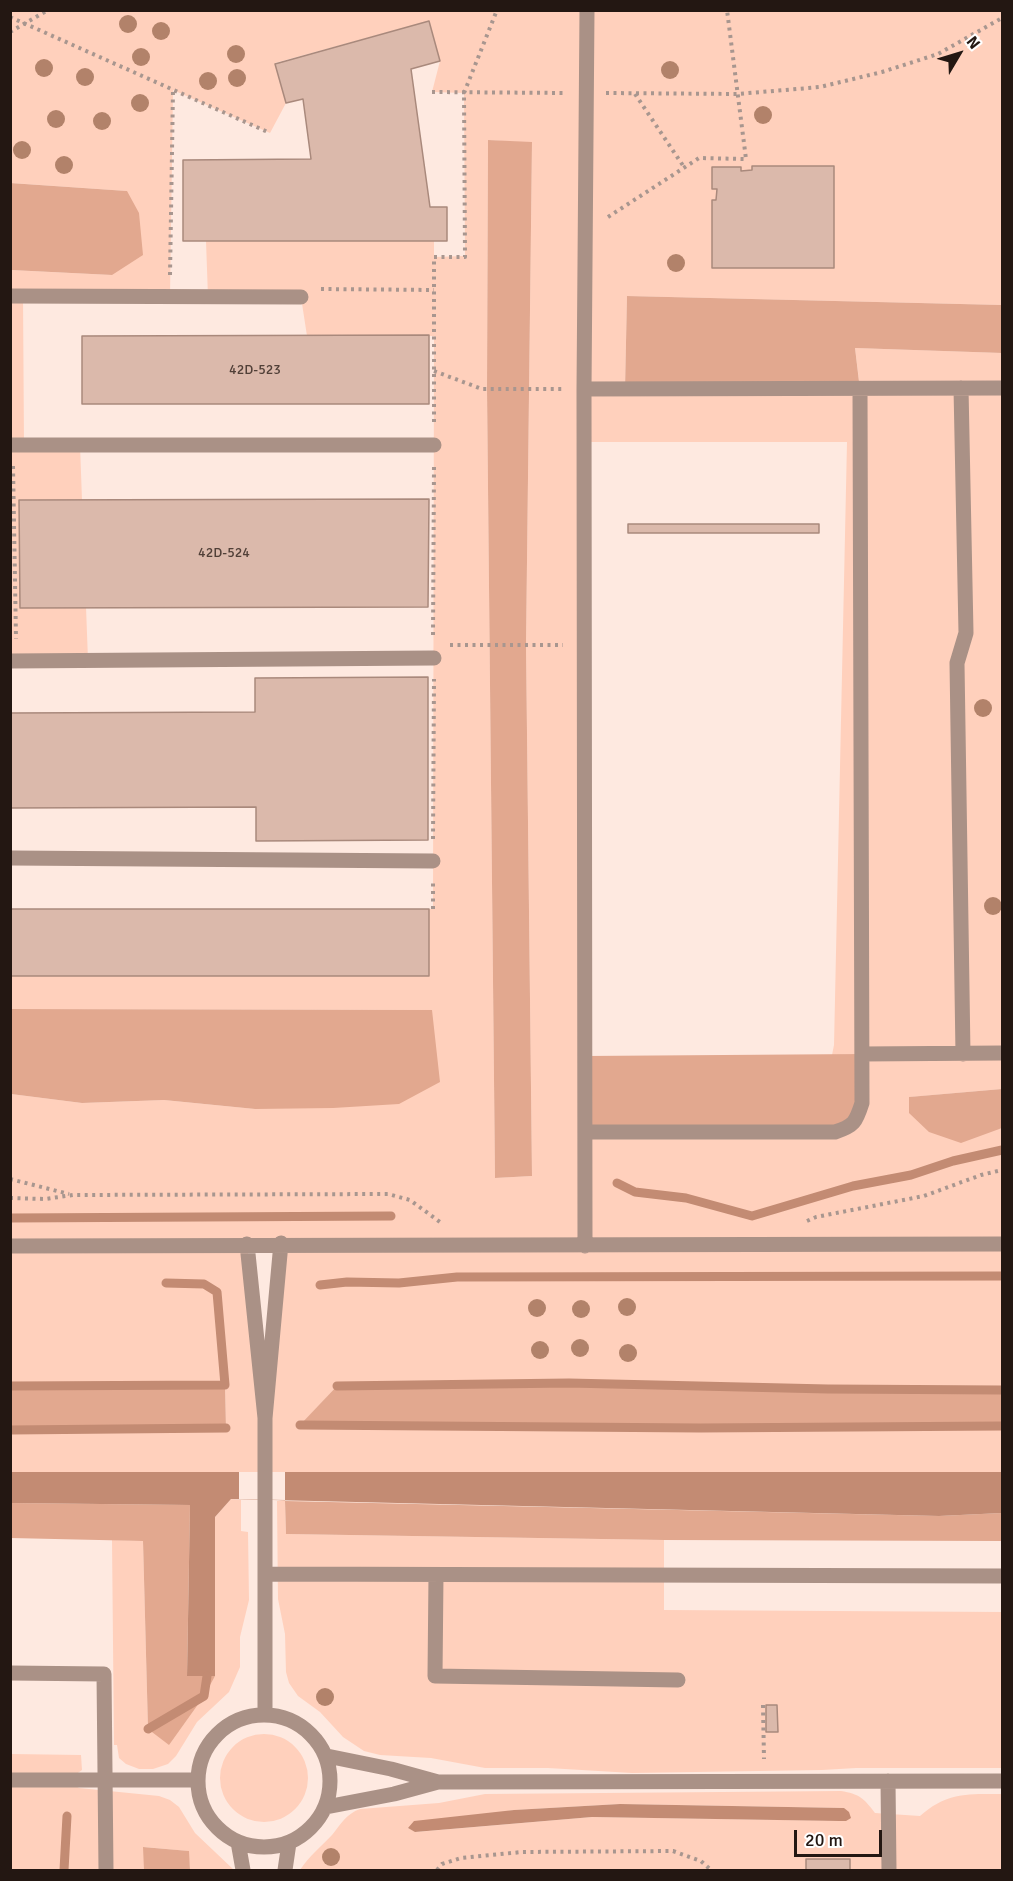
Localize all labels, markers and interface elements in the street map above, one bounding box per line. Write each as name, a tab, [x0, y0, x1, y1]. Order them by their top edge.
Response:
north arrow	[929, 24, 989, 84]
text: N	[962, 32, 984, 53]
house number: 42D-523	[229, 362, 281, 378]
house number: 42D-524	[198, 545, 250, 561]
scale bar	[797, 1818, 886, 1856]
text: 20 m	[805, 1829, 843, 1851]

